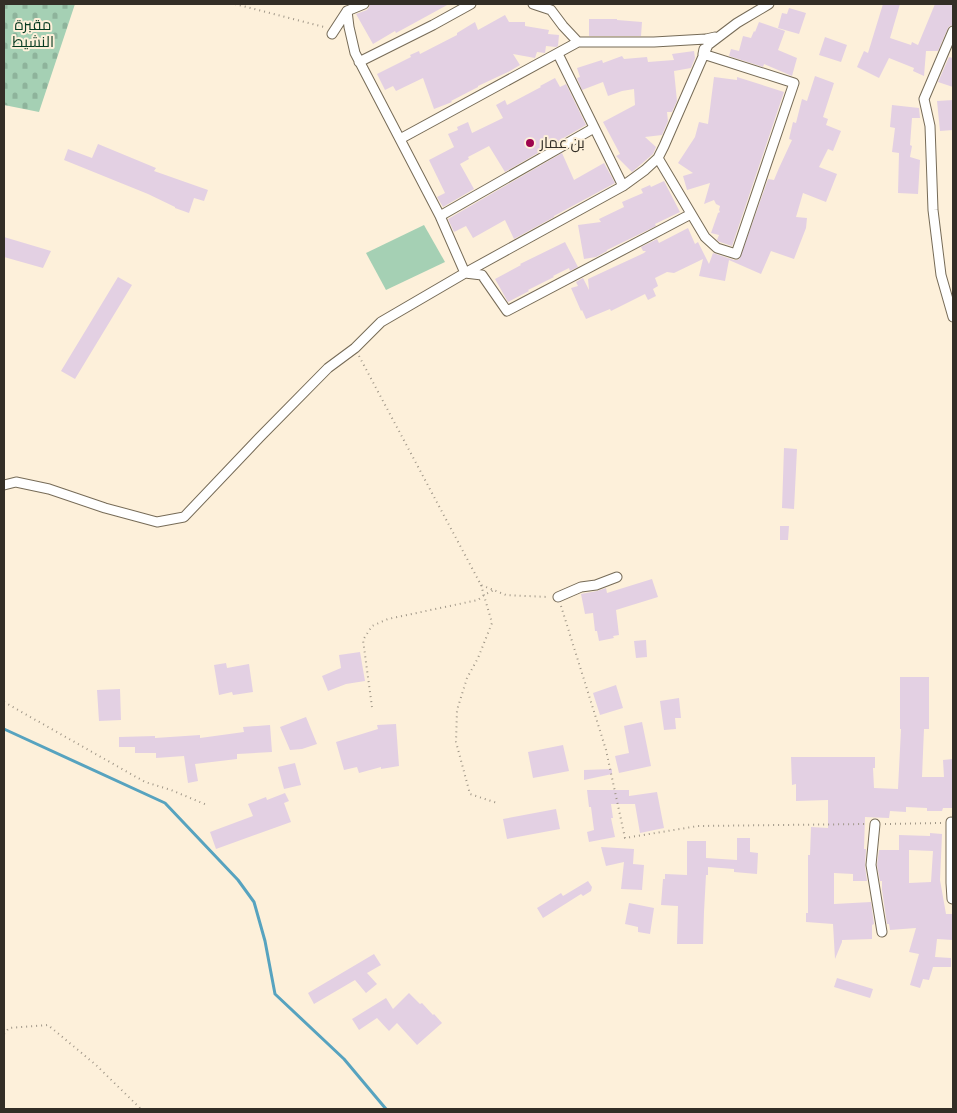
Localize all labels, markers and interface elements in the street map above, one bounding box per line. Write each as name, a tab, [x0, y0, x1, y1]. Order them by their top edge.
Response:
park label: مقبرة النشيط	[12, 15, 54, 53]
place label: بن عمار	[539, 133, 585, 154]
marker: بن عمار	[524, 137, 536, 149]

